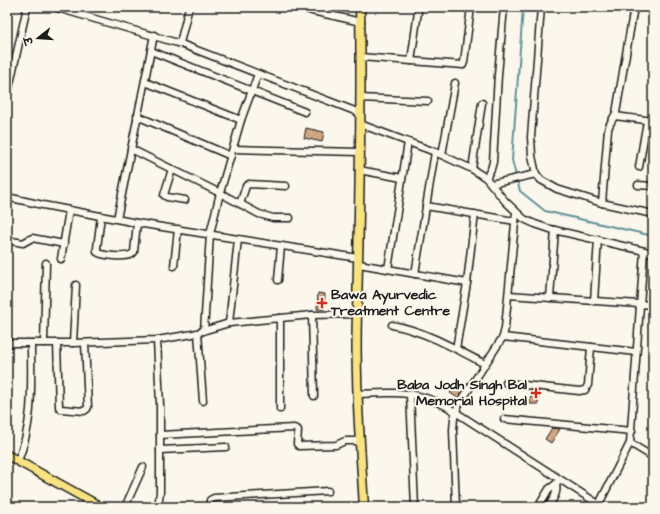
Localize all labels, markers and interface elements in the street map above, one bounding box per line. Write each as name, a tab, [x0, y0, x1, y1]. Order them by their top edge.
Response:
north arrow	[18, 18, 58, 58]
text: उ	[20, 33, 37, 47]
place label: Bawa Ayurvedic Treatment Centre	[330, 285, 450, 321]
marker: Bawa Ayurvedic Treatment Centre	[316, 297, 328, 309]
place label: Baba Jodh Singh Bal Memorial Hospital	[397, 375, 528, 411]
marker: Baba Jodh Singh Bal Memorial Hospital	[530, 387, 542, 399]

